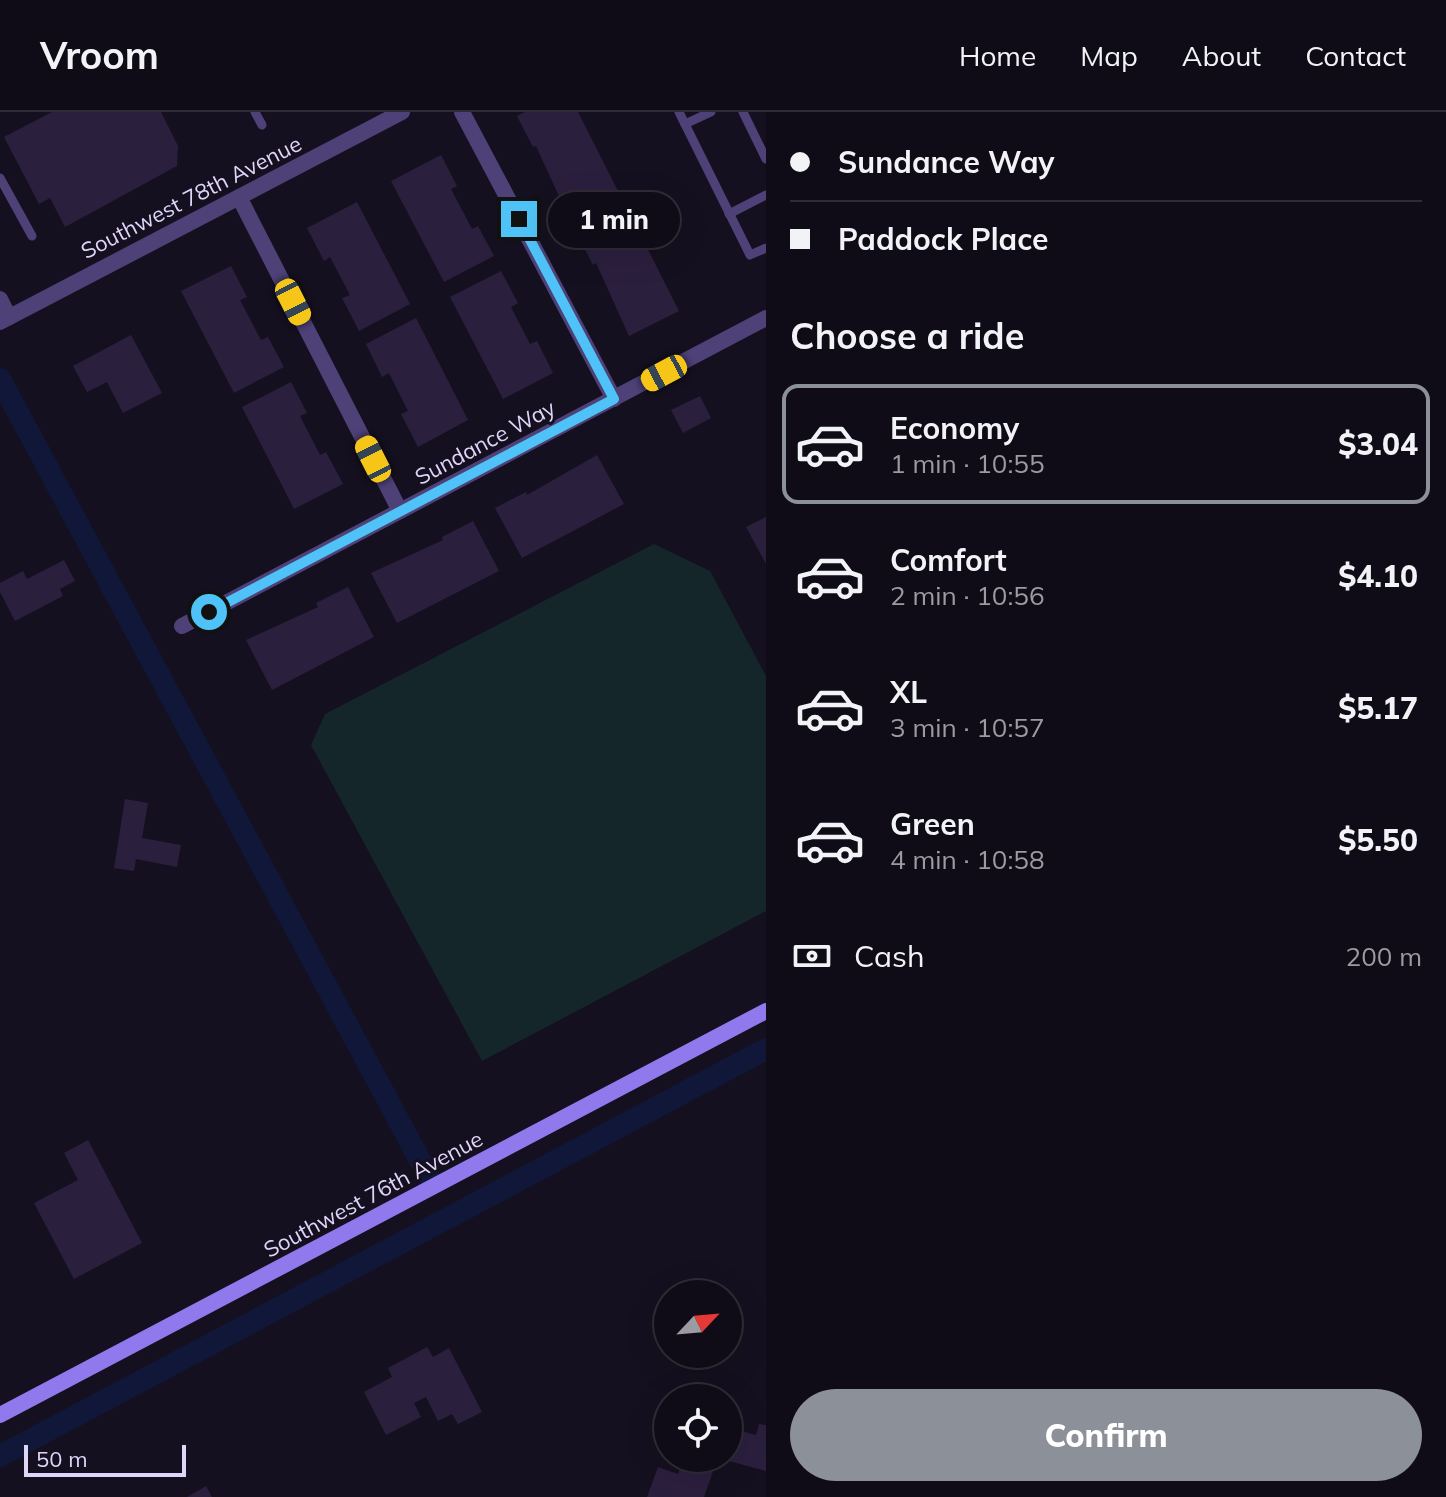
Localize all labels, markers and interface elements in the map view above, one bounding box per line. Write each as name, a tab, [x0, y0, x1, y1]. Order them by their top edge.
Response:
text: Vroom	[40, 31, 159, 79]
text: Home	[959, 38, 1036, 73]
text: Map	[1080, 38, 1138, 73]
text: About	[1182, 38, 1261, 73]
text: Contact	[1305, 38, 1406, 73]
street label: Southwest 78th Avenue	[76, 129, 306, 265]
text: Sundance Way	[838, 143, 1055, 181]
callout: 1 min	[547, 191, 679, 247]
route end	[501, 201, 537, 237]
text: 1 min	[579, 203, 649, 236]
text: Paddock Place	[838, 220, 1048, 258]
car	[271, 275, 315, 329]
text: Choose a ride	[790, 313, 1024, 358]
car	[637, 351, 691, 395]
street label: Sundance Way	[410, 393, 560, 491]
icon: car	[794, 408, 866, 480]
text: Economy	[890, 409, 1019, 447]
text: $3.04	[1338, 425, 1418, 463]
car	[351, 432, 395, 486]
text: 1 min · 10:55	[890, 447, 1045, 480]
icon: car	[794, 540, 866, 612]
text: Comfort	[890, 541, 1007, 579]
text: $4.10	[1338, 557, 1418, 595]
text: 2 min · 10:56	[890, 579, 1045, 612]
route start	[191, 594, 227, 630]
icon: car	[794, 672, 866, 744]
text: XL	[890, 673, 927, 711]
text: $5.17	[1338, 689, 1418, 727]
text: 3 min · 10:57	[890, 711, 1045, 744]
icon: car	[794, 804, 866, 876]
text: Green	[890, 805, 975, 843]
text: $5.50	[1338, 821, 1418, 859]
text: 4 min · 10:58	[890, 843, 1045, 876]
icon: cash	[790, 934, 834, 978]
text: Cash	[854, 937, 925, 975]
text: 200 m	[1346, 940, 1422, 973]
street label: Southwest 76th Avenue	[259, 1124, 487, 1264]
north arrow	[654, 1280, 742, 1368]
map controls	[654, 1280, 742, 1472]
button: locate	[654, 1384, 742, 1472]
button: Confirm	[790, 1389, 1422, 1481]
scale bar	[24, 1441, 186, 1477]
text: 50 m	[36, 1445, 87, 1473]

